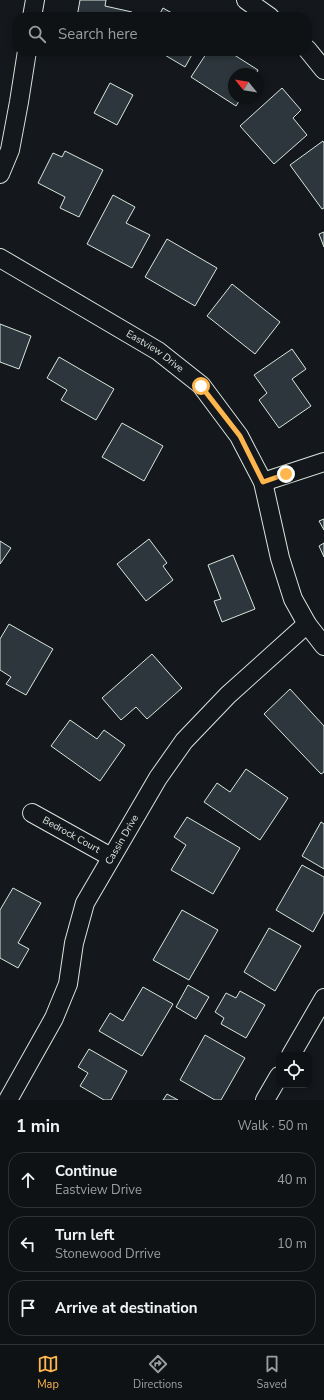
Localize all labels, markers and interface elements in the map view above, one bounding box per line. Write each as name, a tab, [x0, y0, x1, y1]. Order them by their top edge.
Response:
search box	[12, 12, 312, 56]
icon: search	[26, 23, 48, 45]
text: Search here	[58, 24, 138, 44]
north arrow	[228, 68, 264, 104]
street label: Eastview Drive	[124, 327, 187, 376]
route start	[192, 377, 210, 395]
route end	[277, 465, 295, 483]
street label: Cassin Drive	[102, 812, 142, 867]
street label: Bedrock Court	[40, 813, 103, 857]
map controls	[276, 1052, 312, 1088]
button: locate	[276, 1052, 312, 1088]
text: 1 min	[16, 1115, 60, 1138]
text: Walk · 50 m	[237, 1117, 308, 1135]
text: Continue	[55, 1161, 117, 1181]
icon: ahead	[17, 1169, 39, 1191]
text: 40 m	[277, 1171, 307, 1189]
text: Eastview Drive	[55, 1181, 142, 1199]
text: Turn left	[55, 1225, 114, 1245]
icon: left	[17, 1233, 39, 1255]
text: 10 m	[277, 1235, 307, 1253]
text: Stonewood Drrive	[55, 1245, 161, 1263]
icon: arrive	[17, 1297, 39, 1319]
text: Arrive at destination	[55, 1298, 198, 1318]
tab: Map	[37, 1353, 59, 1392]
tab: Directions	[133, 1353, 183, 1392]
tab: Saved	[257, 1353, 287, 1392]

